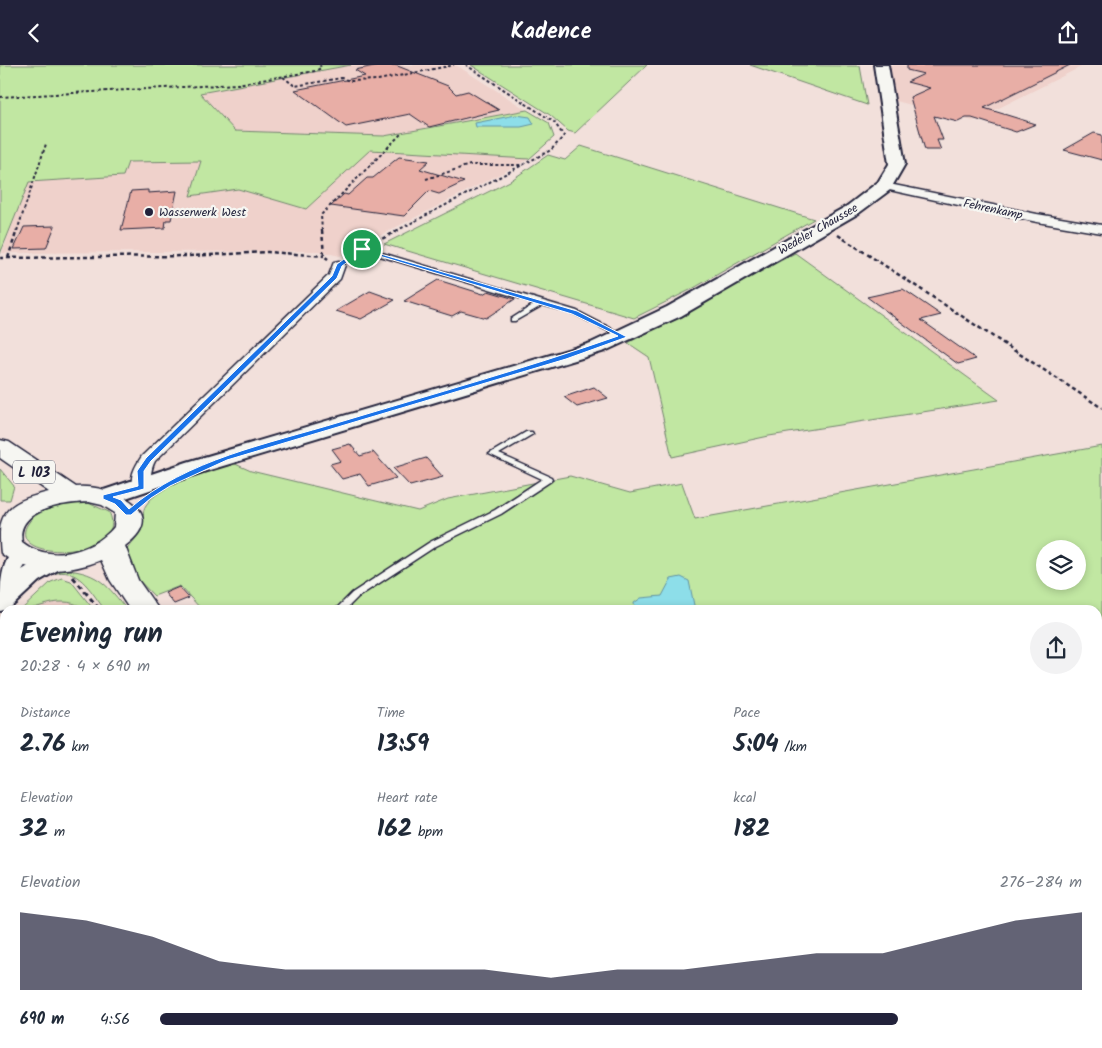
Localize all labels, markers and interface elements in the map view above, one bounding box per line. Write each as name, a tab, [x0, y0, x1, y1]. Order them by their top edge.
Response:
text: Kadence	[511, 15, 591, 50]
icon: back	[20, 19, 48, 47]
icon: share	[1054, 19, 1082, 47]
street label: Fehrenkamp	[961, 194, 1025, 225]
street label: Wedeler Chaussee	[775, 199, 862, 260]
place label: Wasserwerk West	[159, 203, 246, 222]
marker: Wasserwerk West	[143, 206, 155, 218]
pin	[341, 228, 383, 270]
icon: arrive	[348, 235, 376, 263]
road number: L 103	[13, 461, 55, 483]
map controls	[1036, 540, 1086, 590]
button: layers	[1036, 540, 1086, 590]
text: Evening run	[20, 612, 163, 657]
button: share	[1030, 622, 1082, 674]
text: 20:28 · 4 × 690 m	[20, 654, 150, 679]
text: Distance	[20, 702, 70, 724]
text: Time	[377, 702, 405, 724]
text: Pace	[733, 702, 760, 724]
text: 2.76	[20, 724, 66, 764]
text: 13:59	[377, 724, 429, 764]
text: 5:04	[733, 724, 779, 764]
text: km	[66, 736, 89, 758]
text: /km	[779, 736, 807, 758]
text: Elevation	[20, 787, 73, 809]
text: Heart rate	[377, 787, 438, 809]
text: kcal	[733, 787, 756, 809]
text: 32	[20, 809, 48, 849]
text: 162	[377, 809, 412, 849]
text: 182	[733, 809, 770, 849]
text: m	[48, 821, 65, 843]
text: bpm	[412, 821, 443, 843]
text: Elevation	[20, 870, 81, 895]
text: 276–284 m	[1000, 870, 1082, 895]
text: 690 m	[20, 1007, 64, 1032]
text: 4:56	[100, 1007, 130, 1032]

